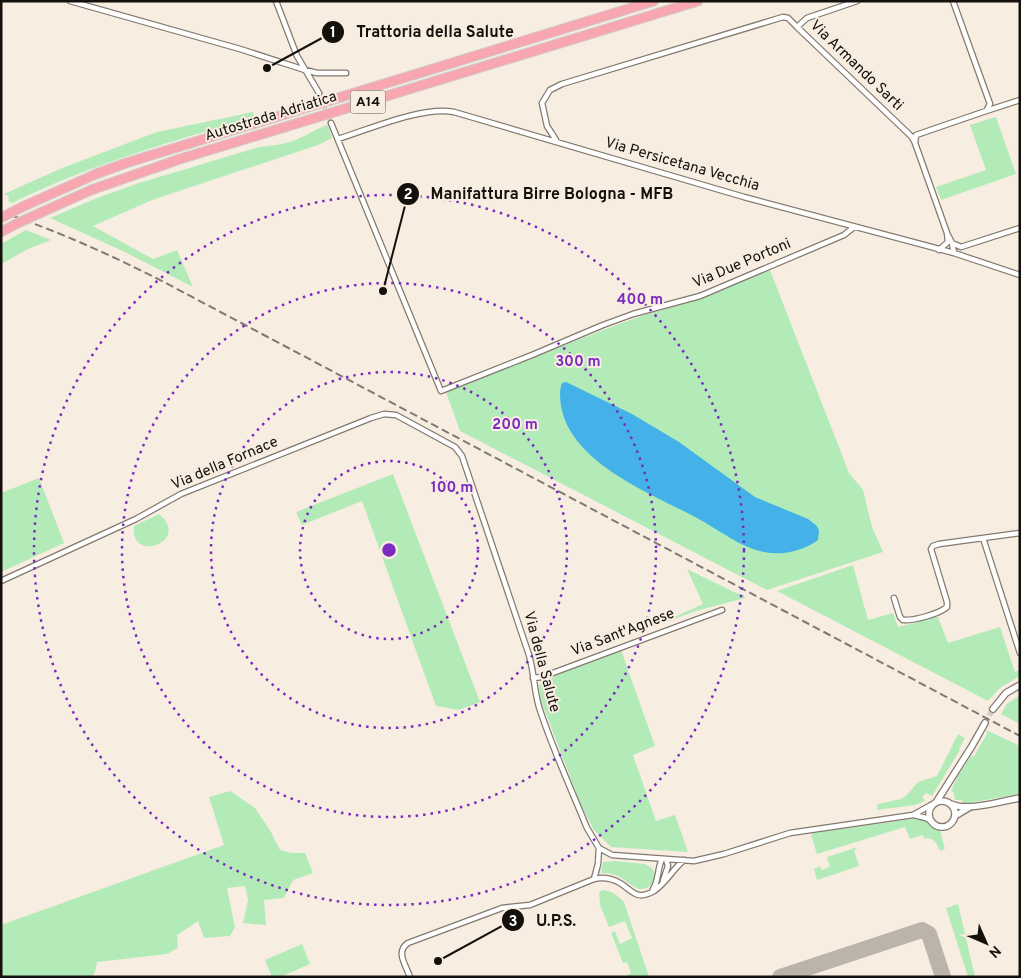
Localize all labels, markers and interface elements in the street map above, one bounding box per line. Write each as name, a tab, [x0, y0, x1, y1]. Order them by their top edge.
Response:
callout: Trattoria della Salute	[321, 16, 523, 47]
street label: Via Armando Sarti	[805, 17, 907, 115]
text: Trattoria della Salute	[356, 23, 514, 43]
text: 1	[330, 24, 336, 43]
street label: Autostrada Adriatica	[203, 88, 339, 146]
road number: A14	[350, 90, 386, 114]
street label: Via Persicetana Vecchia	[603, 134, 761, 196]
callout: Manifattura Birre Bologna - MFB	[396, 178, 683, 209]
text: Manifattura Birre Bologna - MFB	[431, 185, 673, 205]
text: 2	[403, 186, 413, 205]
street label: Via Due Portoni	[690, 235, 794, 293]
text: 400 m	[617, 291, 663, 310]
text: 300 m	[555, 353, 601, 372]
text: 200 m	[492, 416, 538, 435]
street label: Via della Fornace	[169, 433, 281, 495]
text: 100 m	[431, 479, 473, 498]
centre of rings	[380, 541, 398, 559]
street label: Via Sant'Agnese	[569, 605, 677, 661]
street label: Via della Salute	[518, 609, 564, 715]
callout: U.P.S.	[501, 905, 586, 936]
text: U.P.S.	[536, 912, 576, 932]
text: 3	[509, 913, 518, 932]
north arrow	[961, 918, 1011, 968]
text: N	[985, 942, 1004, 961]

